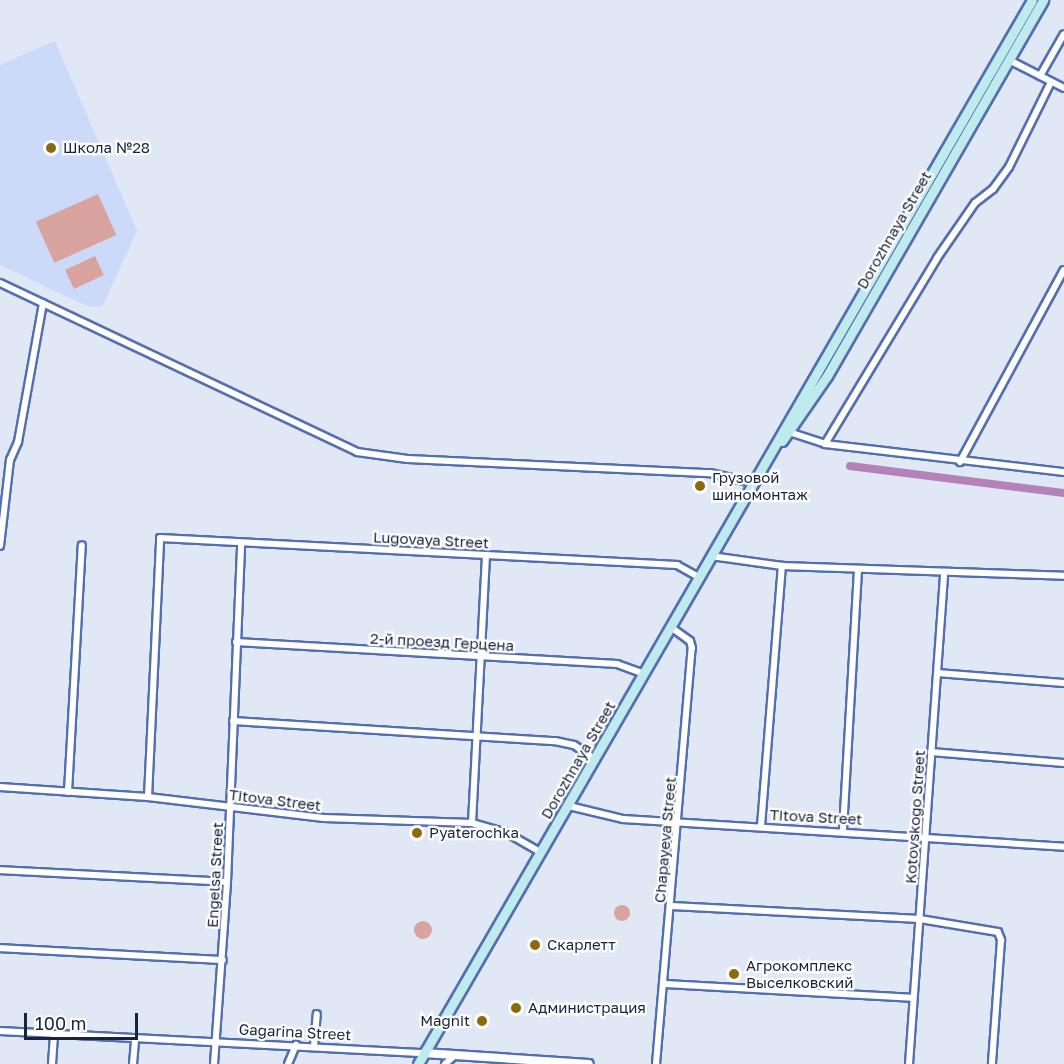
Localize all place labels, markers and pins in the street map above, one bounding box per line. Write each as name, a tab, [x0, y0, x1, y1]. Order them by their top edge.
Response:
place label: Школа №28	[63, 139, 150, 157]
marker: Школа №28	[44, 141, 58, 155]
place label: Грузовой шиномонтаж	[712, 468, 808, 503]
marker: Грузовой шиномонтаж	[693, 479, 707, 493]
place label: Pyaterochka	[429, 824, 519, 842]
marker: Pyaterochka	[410, 826, 424, 840]
place label: Скарлетт	[547, 936, 616, 954]
marker: Скарлетт	[528, 938, 542, 952]
place label: Агрокомплекс Выселковский	[746, 956, 853, 991]
marker: Агрокомплекс Выселковский	[727, 967, 741, 981]
place label: Администрация	[528, 999, 646, 1017]
marker: Администрация	[509, 1001, 523, 1015]
place label: Magnit	[420, 1012, 470, 1030]
marker: Magnit	[475, 1014, 489, 1028]

